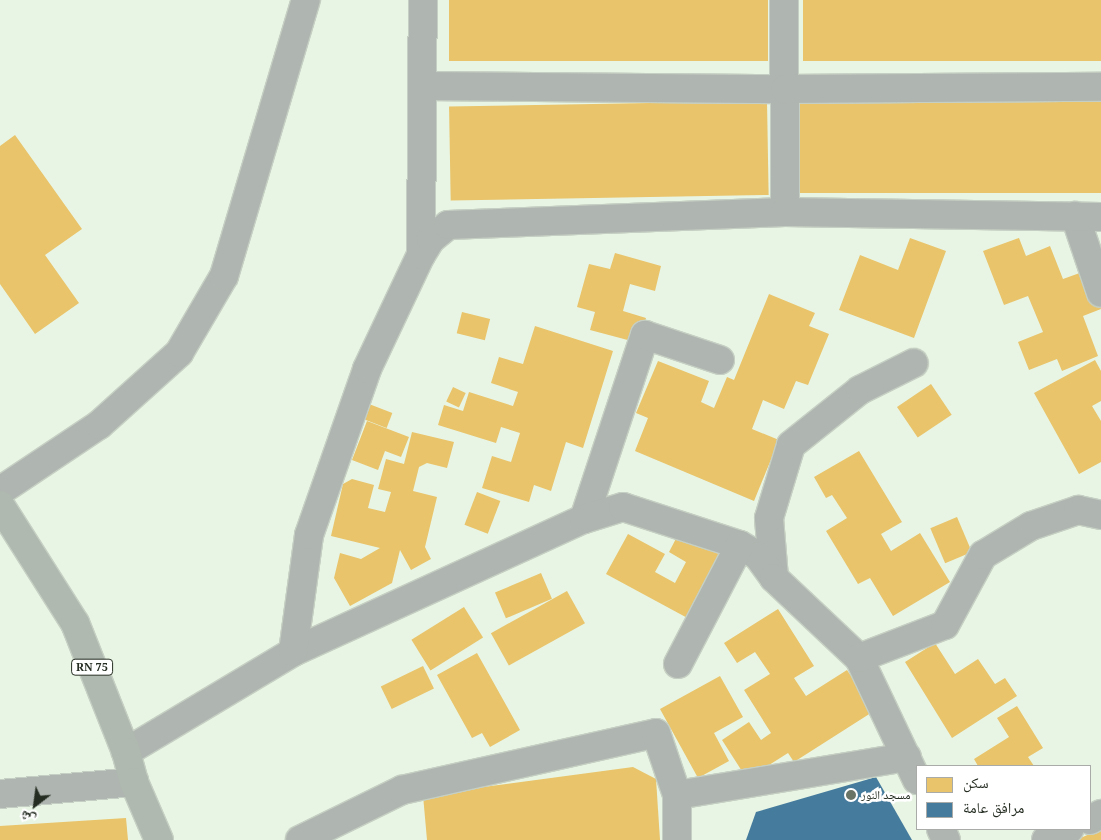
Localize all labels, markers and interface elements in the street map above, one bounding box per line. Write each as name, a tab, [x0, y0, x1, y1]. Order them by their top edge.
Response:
road number: RN 75	[71, 659, 113, 676]
legend	[916, 765, 1091, 830]
text: سكن	[963, 772, 989, 792]
north arrow	[10, 780, 60, 830]
place label: مسجد النور	[861, 788, 910, 802]
marker: مسجد النور	[845, 789, 857, 801]
text: مرافق عامة	[963, 797, 1024, 817]
text: ش	[16, 806, 38, 830]

